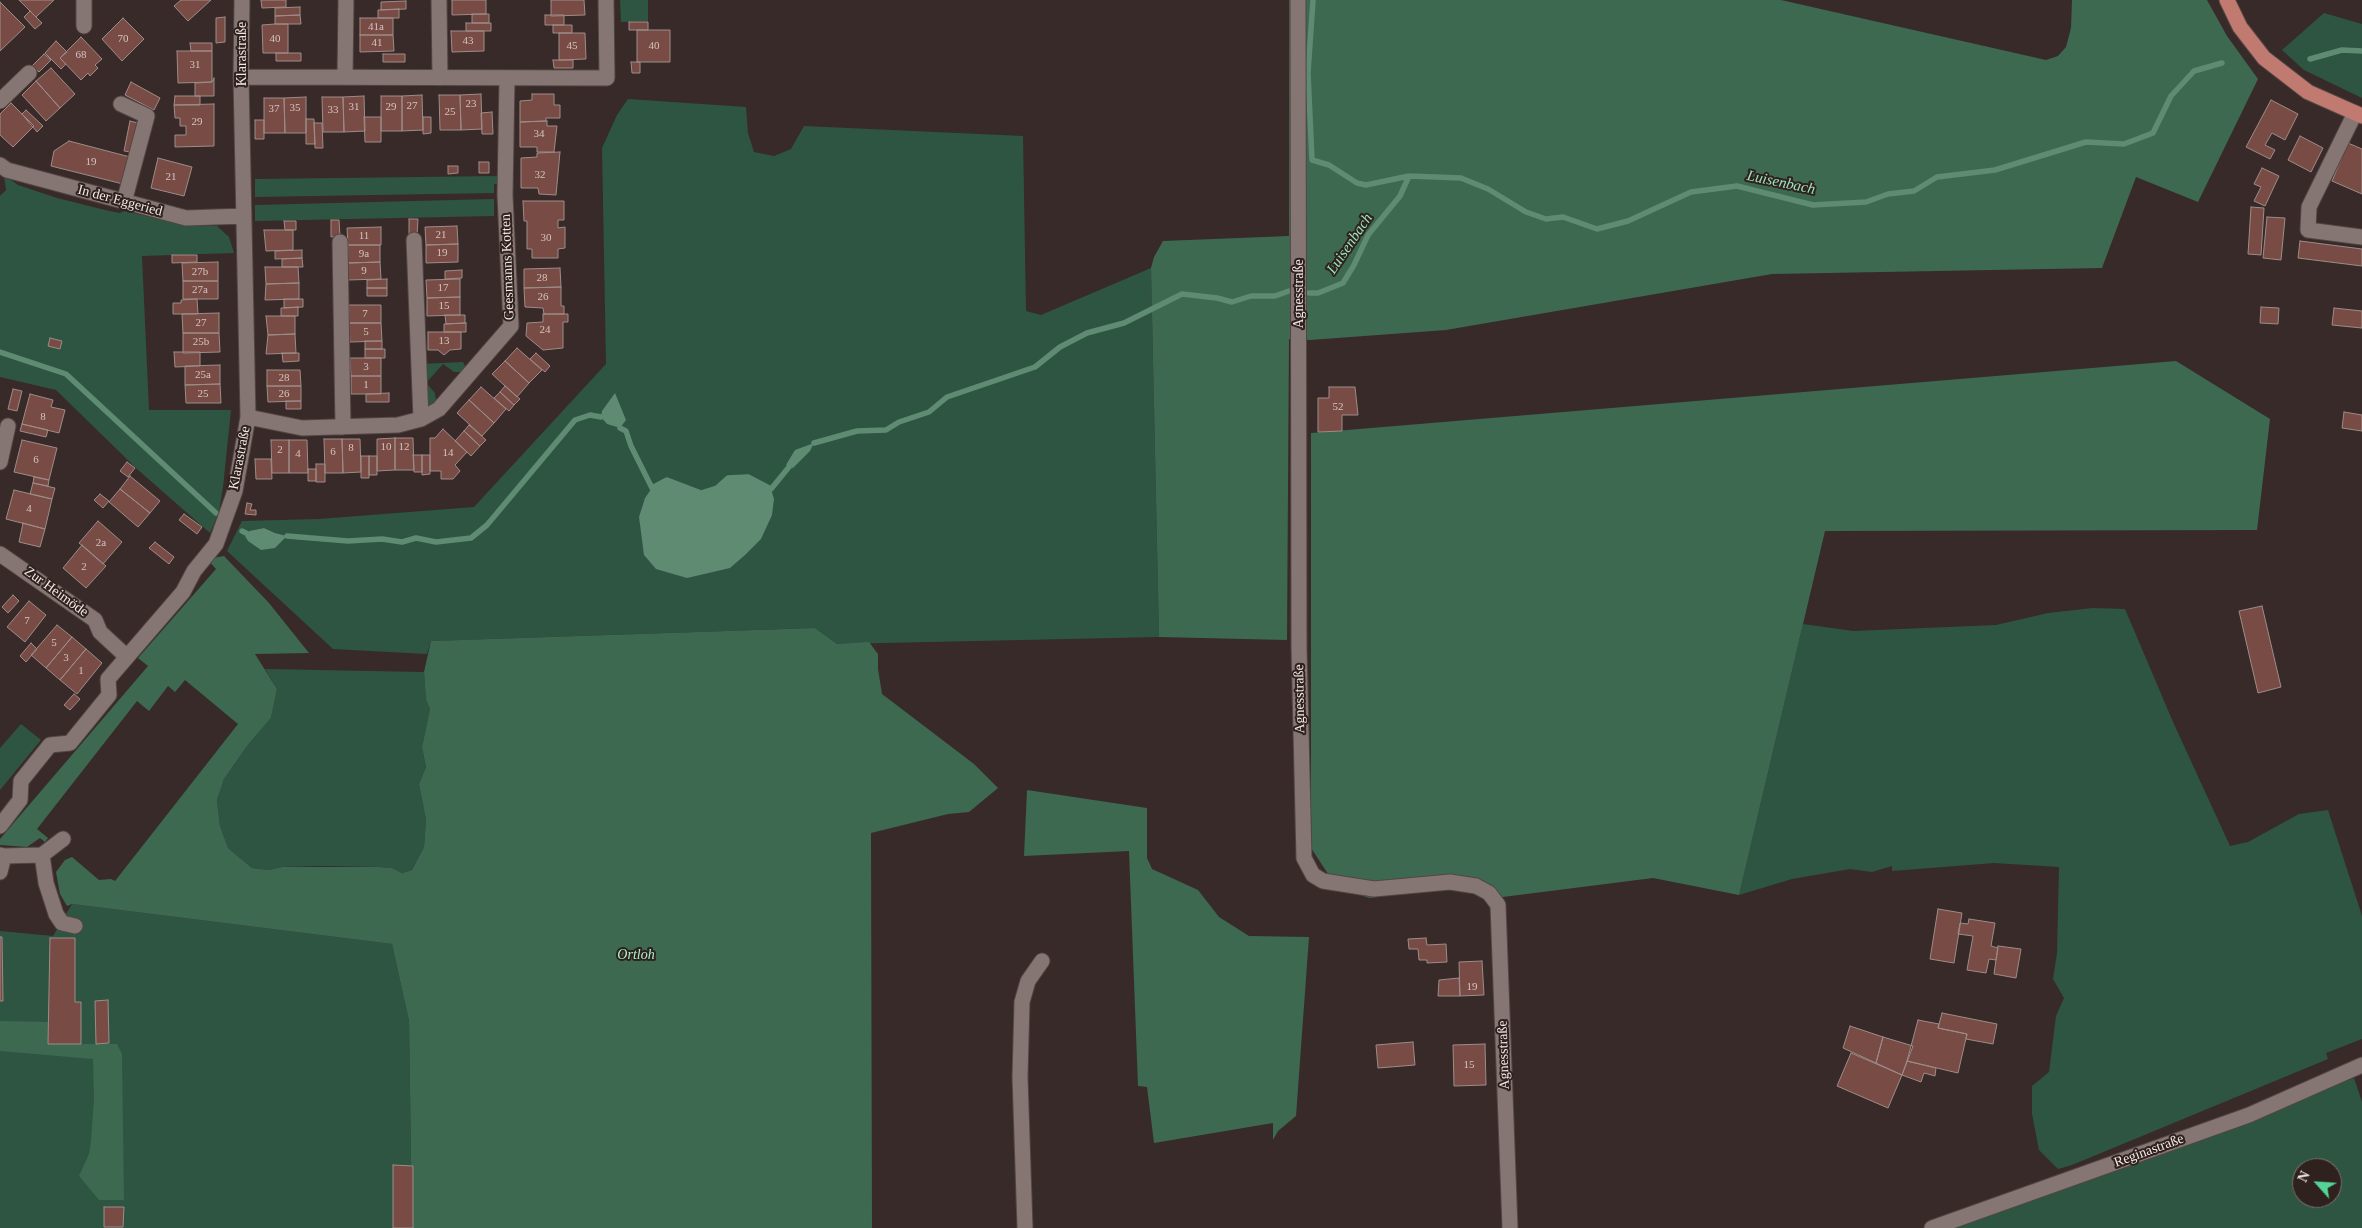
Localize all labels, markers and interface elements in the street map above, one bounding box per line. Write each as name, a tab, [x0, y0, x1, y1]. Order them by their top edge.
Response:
house number: 41a	[368, 20, 384, 34]
street label: Klarastraße	[234, 22, 250, 86]
house number: 70	[118, 32, 128, 46]
house number: 40	[270, 32, 280, 46]
house number: 43	[462, 34, 473, 48]
house number: 41	[372, 36, 382, 50]
house number: 45	[566, 39, 578, 53]
house number: 40	[649, 39, 660, 53]
house number: 68	[76, 48, 86, 62]
house number: 31	[190, 58, 200, 72]
house number: 23	[466, 97, 476, 111]
house number: 27	[407, 99, 418, 113]
house number: 31	[348, 100, 359, 114]
house number: 29	[386, 100, 396, 114]
house number: 35	[290, 101, 300, 115]
house number: 37	[268, 102, 280, 116]
house number: 33	[328, 103, 338, 117]
house number: 25	[444, 105, 456, 119]
house number: 29	[192, 115, 202, 129]
house number: 34	[534, 127, 544, 141]
house number: 19	[85, 155, 96, 169]
water label: Luisenbach	[1745, 167, 1817, 199]
house number: 32	[534, 168, 546, 182]
house number: 21	[166, 170, 177, 184]
street label: In der Eggeried	[76, 182, 164, 220]
water label: Luisenbach	[1323, 210, 1377, 278]
street label: Geesmanns Kotten	[498, 214, 518, 320]
house number: 21	[436, 228, 446, 242]
house number: 11	[359, 229, 369, 243]
house number: 30	[540, 231, 552, 245]
house number: 19	[437, 246, 448, 260]
house number: 9a	[359, 247, 369, 261]
street label: Agnesstraße	[1291, 259, 1307, 329]
house number: 9	[361, 264, 367, 278]
house number: 27b	[192, 265, 208, 279]
house number: 28	[536, 271, 548, 285]
house number: 17	[438, 281, 448, 295]
house number: 27a	[192, 283, 208, 297]
house number: 26	[538, 290, 548, 304]
house number: 15	[438, 299, 449, 313]
house number: 7	[362, 307, 368, 321]
house number: 27	[196, 316, 207, 330]
house number: 24	[540, 323, 550, 337]
house number: 5	[363, 325, 369, 339]
house number: 13	[438, 334, 449, 348]
house number: 25b	[193, 335, 209, 349]
house number: 3	[363, 360, 369, 374]
house number: 25a	[195, 368, 211, 382]
house number: 28	[278, 371, 290, 385]
house number: 1	[363, 378, 369, 392]
house number: 25	[198, 387, 208, 401]
house number: 26	[278, 387, 290, 401]
house number: 52	[1332, 400, 1344, 414]
house number: 8	[40, 410, 46, 424]
street label: Klarastraße	[226, 425, 254, 491]
house number: 10	[381, 440, 392, 454]
house number: 12	[398, 440, 409, 454]
house number: 8	[348, 441, 354, 455]
house number: 2	[277, 443, 283, 457]
house number: 6	[330, 445, 336, 459]
house number: 14	[442, 446, 453, 460]
house number: 4	[295, 447, 301, 461]
house number: 6	[33, 453, 39, 467]
house number: 4	[26, 502, 32, 516]
house number: 2a	[96, 536, 106, 550]
house number: 2	[81, 560, 87, 574]
street label: Zur Heimöde	[21, 563, 91, 621]
house number: 7	[24, 614, 30, 628]
house number: 5	[51, 636, 57, 650]
house number: 3	[63, 651, 69, 665]
house number: 1	[78, 664, 84, 678]
street label: Agnesstraße	[1291, 664, 1309, 734]
park label: Ortloh	[617, 947, 655, 963]
house number: 19	[1466, 980, 1478, 994]
street label: Agnesstraße	[1494, 1020, 1514, 1090]
house number: 15	[1464, 1058, 1475, 1072]
street label: Reginastraße	[2112, 1131, 2186, 1171]
north arrow	[2292, 1158, 2342, 1208]
text: N	[2295, 1169, 2313, 1184]

